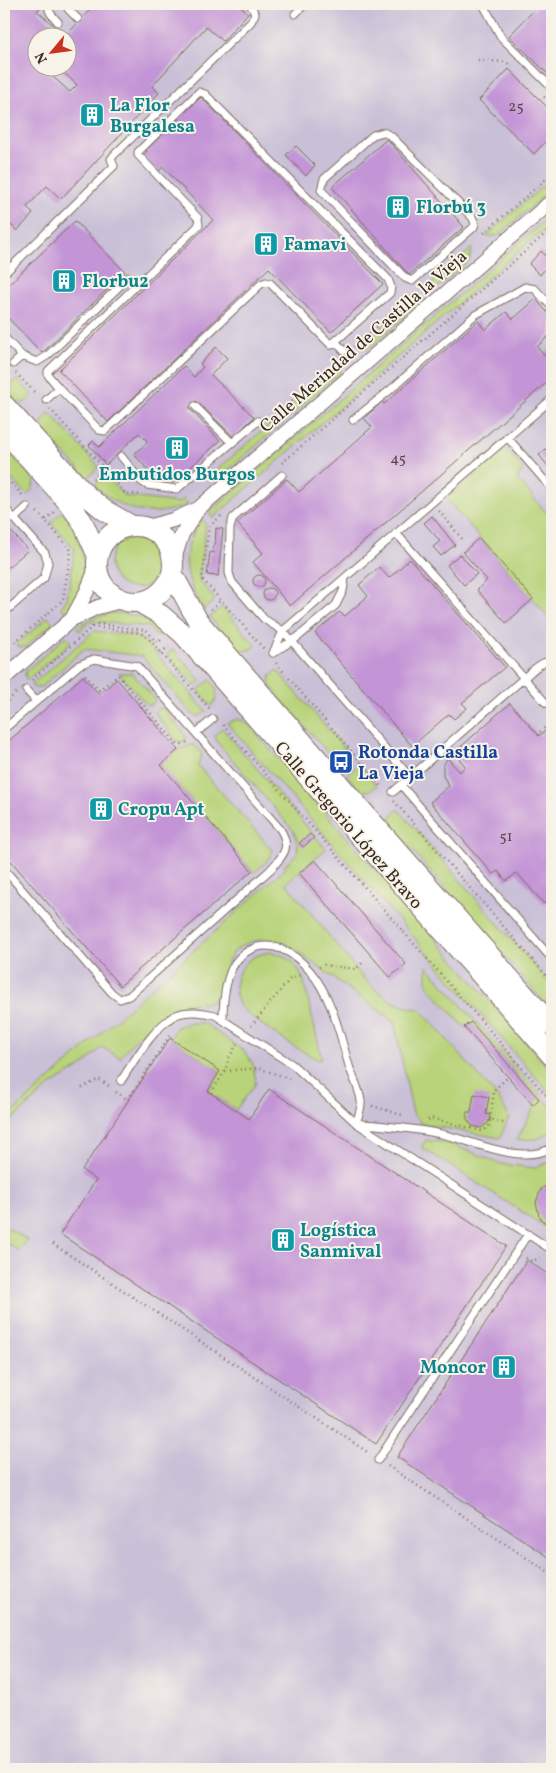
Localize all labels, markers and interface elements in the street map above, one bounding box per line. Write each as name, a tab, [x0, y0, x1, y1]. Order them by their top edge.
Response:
north arrow	[28, 28, 78, 78]
text: N	[31, 49, 53, 67]
place label: La Flor Burgalesa	[110, 94, 195, 140]
house number: 25	[508, 97, 524, 118]
building icon: La Flor Burgalesa	[79, 102, 105, 128]
building icon: Florbú 3	[385, 194, 411, 220]
place label: Florbú 3	[416, 196, 486, 221]
building icon: Famavi	[253, 231, 279, 257]
place label: Famavi	[284, 233, 347, 258]
street label: Calle Merindad de Castilla la Vieja	[255, 245, 473, 439]
building icon: Florbu2	[51, 268, 77, 294]
place label: Florbu2	[82, 270, 149, 295]
building icon: Embutidos Burgos	[164, 435, 190, 461]
house number: 45	[390, 449, 406, 470]
place label: Embutidos Burgos	[99, 463, 255, 488]
street label: Calle Gregorio López Bravo	[268, 737, 428, 915]
place label: Rotonda Castilla La Vieja	[358, 741, 498, 787]
bus stop icon: Rotonda Castilla La Vieja	[328, 749, 354, 775]
building icon: Cropu Apt	[88, 796, 114, 822]
place label: Cropu Apt	[118, 798, 205, 823]
house number: 51	[499, 827, 513, 848]
place label: Logística Sanmival	[300, 1219, 381, 1265]
building icon: Logística Sanmival	[270, 1227, 296, 1253]
building icon: Moncor	[491, 1354, 517, 1380]
place label: Moncor	[420, 1356, 486, 1381]

